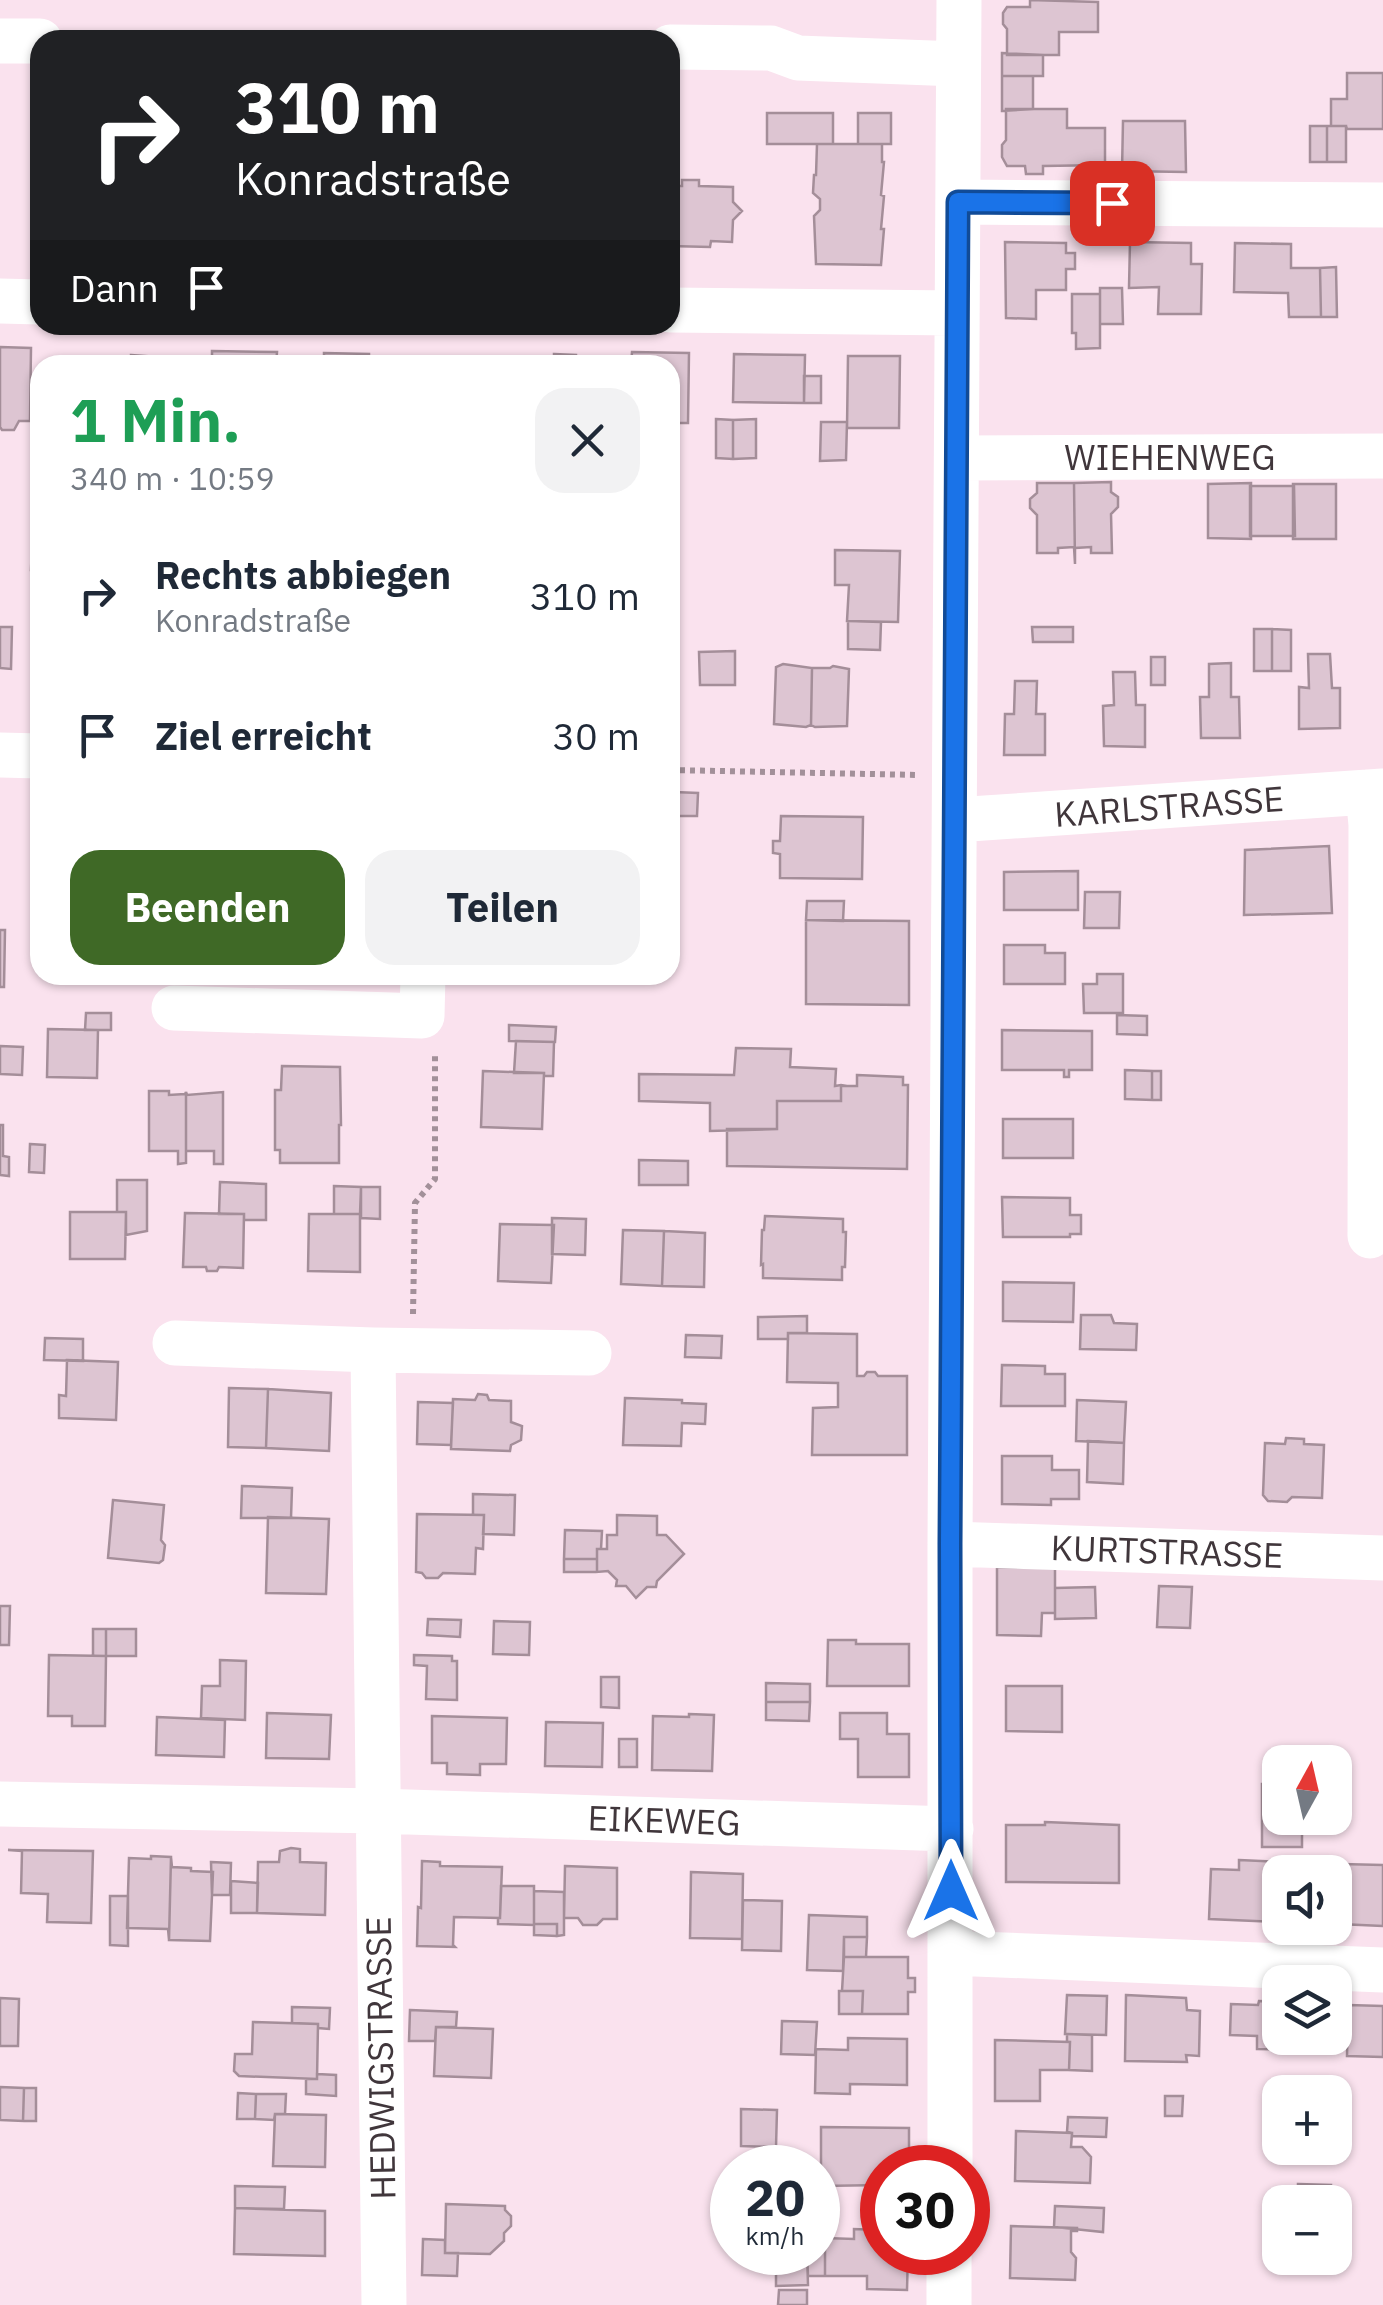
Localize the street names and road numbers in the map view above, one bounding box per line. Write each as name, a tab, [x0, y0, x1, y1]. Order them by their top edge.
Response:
street label: WIEHENWEG	[1064, 434, 1276, 480]
street label: KARLSTRASSE	[1053, 775, 1285, 837]
street label: KURTSTRASSE	[1050, 1524, 1284, 1578]
street label: EIKEWEG	[587, 1794, 741, 1846]
street label: HEDWIGSTRASSE	[355, 1916, 405, 2200]

